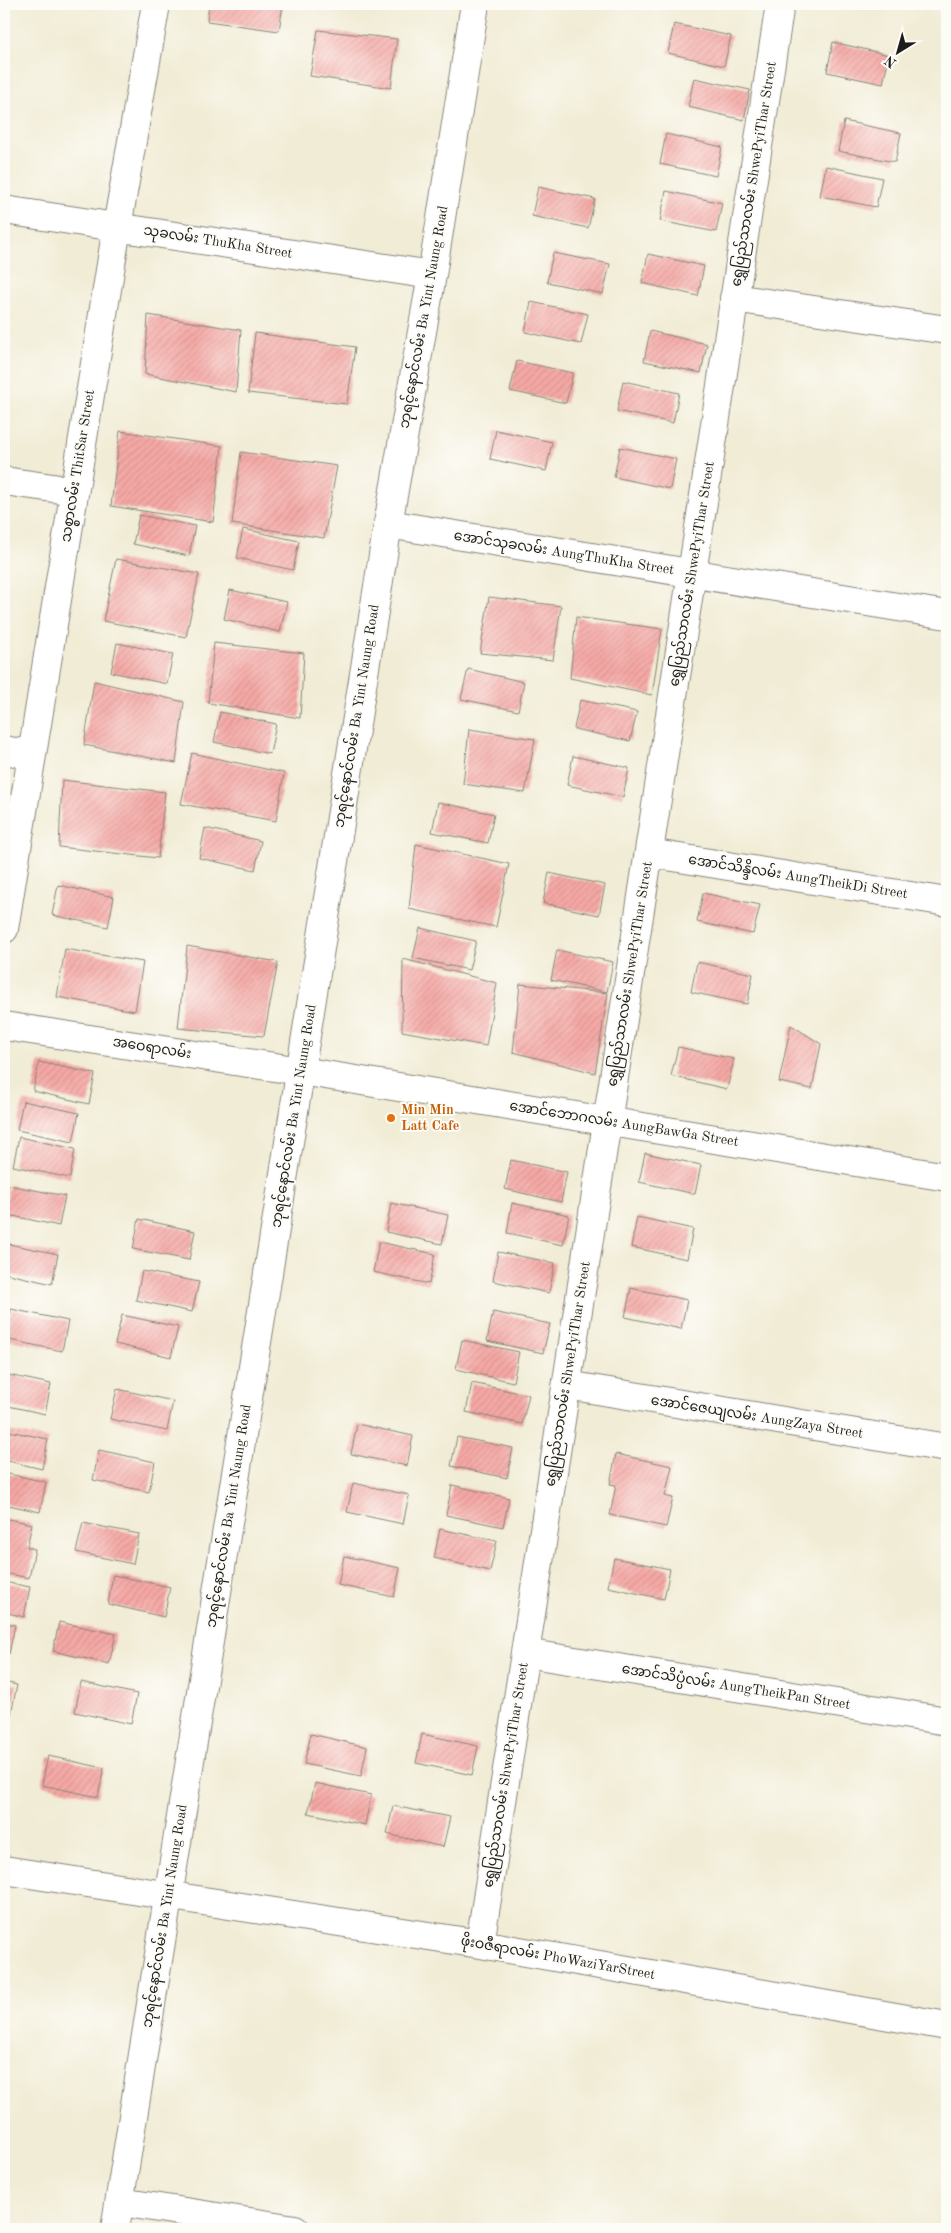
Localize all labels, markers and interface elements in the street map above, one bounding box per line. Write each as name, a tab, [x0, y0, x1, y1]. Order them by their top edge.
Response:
north arrow	[874, 28, 924, 78]
text: N	[882, 53, 899, 70]
street label: ရွှေပြည်သာလမ်း ShwePyiThar Street	[725, 60, 783, 288]
street label: ဘုရင့်နောင်လမ်း Ba Yint Naung Road	[394, 204, 454, 430]
street label: သုခလမ်း ThuKha Street	[142, 219, 294, 265]
street label: သစ္စာလမ်း ThitSar Street	[55, 388, 101, 544]
street label: ရွှေပြည်သာလမ်း ShwePyiThar Street	[663, 460, 721, 688]
street label: အောင်သုခလမ်း AungThuKha Street	[452, 525, 676, 581]
street label: ဘုရင့်နောင်လမ်း Ba Yint Naung Road	[328, 603, 386, 829]
street label: အောင်သိန္ဒိလမ်း AungTheikDi Street	[687, 849, 909, 906]
street label: ရွှေပြည်သာလမ်း ShwePyiThar Street	[601, 860, 659, 1088]
street label: ဘုရင့်နောင်လမ်း Ba Yint Naung Road	[265, 1003, 323, 1229]
street label: အဝေရာလမ်း	[111, 1031, 193, 1065]
street label: အောင်ဘောဂလမ်း AungBawGa Street	[509, 1095, 740, 1149]
place label: Min Min Latt Cafe	[401, 1103, 459, 1133]
marker: Min Min Latt Cafe	[385, 1112, 397, 1124]
street label: ရွှေပြည်သာလမ်း ShwePyiThar Street	[539, 1260, 597, 1488]
street label: အောင်ဇေယျလမ်း AungZaya Street	[649, 1389, 865, 1445]
street label: ဘုရင့်နောင်လမ်း Ba Yint Naung Road	[200, 1403, 258, 1629]
street label: အောင်သိပ္ပံလမ်း AungTheikPan Street	[620, 1658, 852, 1716]
street label: ရွှေပြည်သာလမ်း ShwePyiThar Street	[477, 1661, 535, 1889]
street label: ဘုရင့်နောင်လမ်း Ba Yint Naung Road	[136, 1803, 194, 2029]
street label: ဖိုးဝဇီရာလမ်း PhoWaziYarStreet	[459, 1930, 657, 1986]

